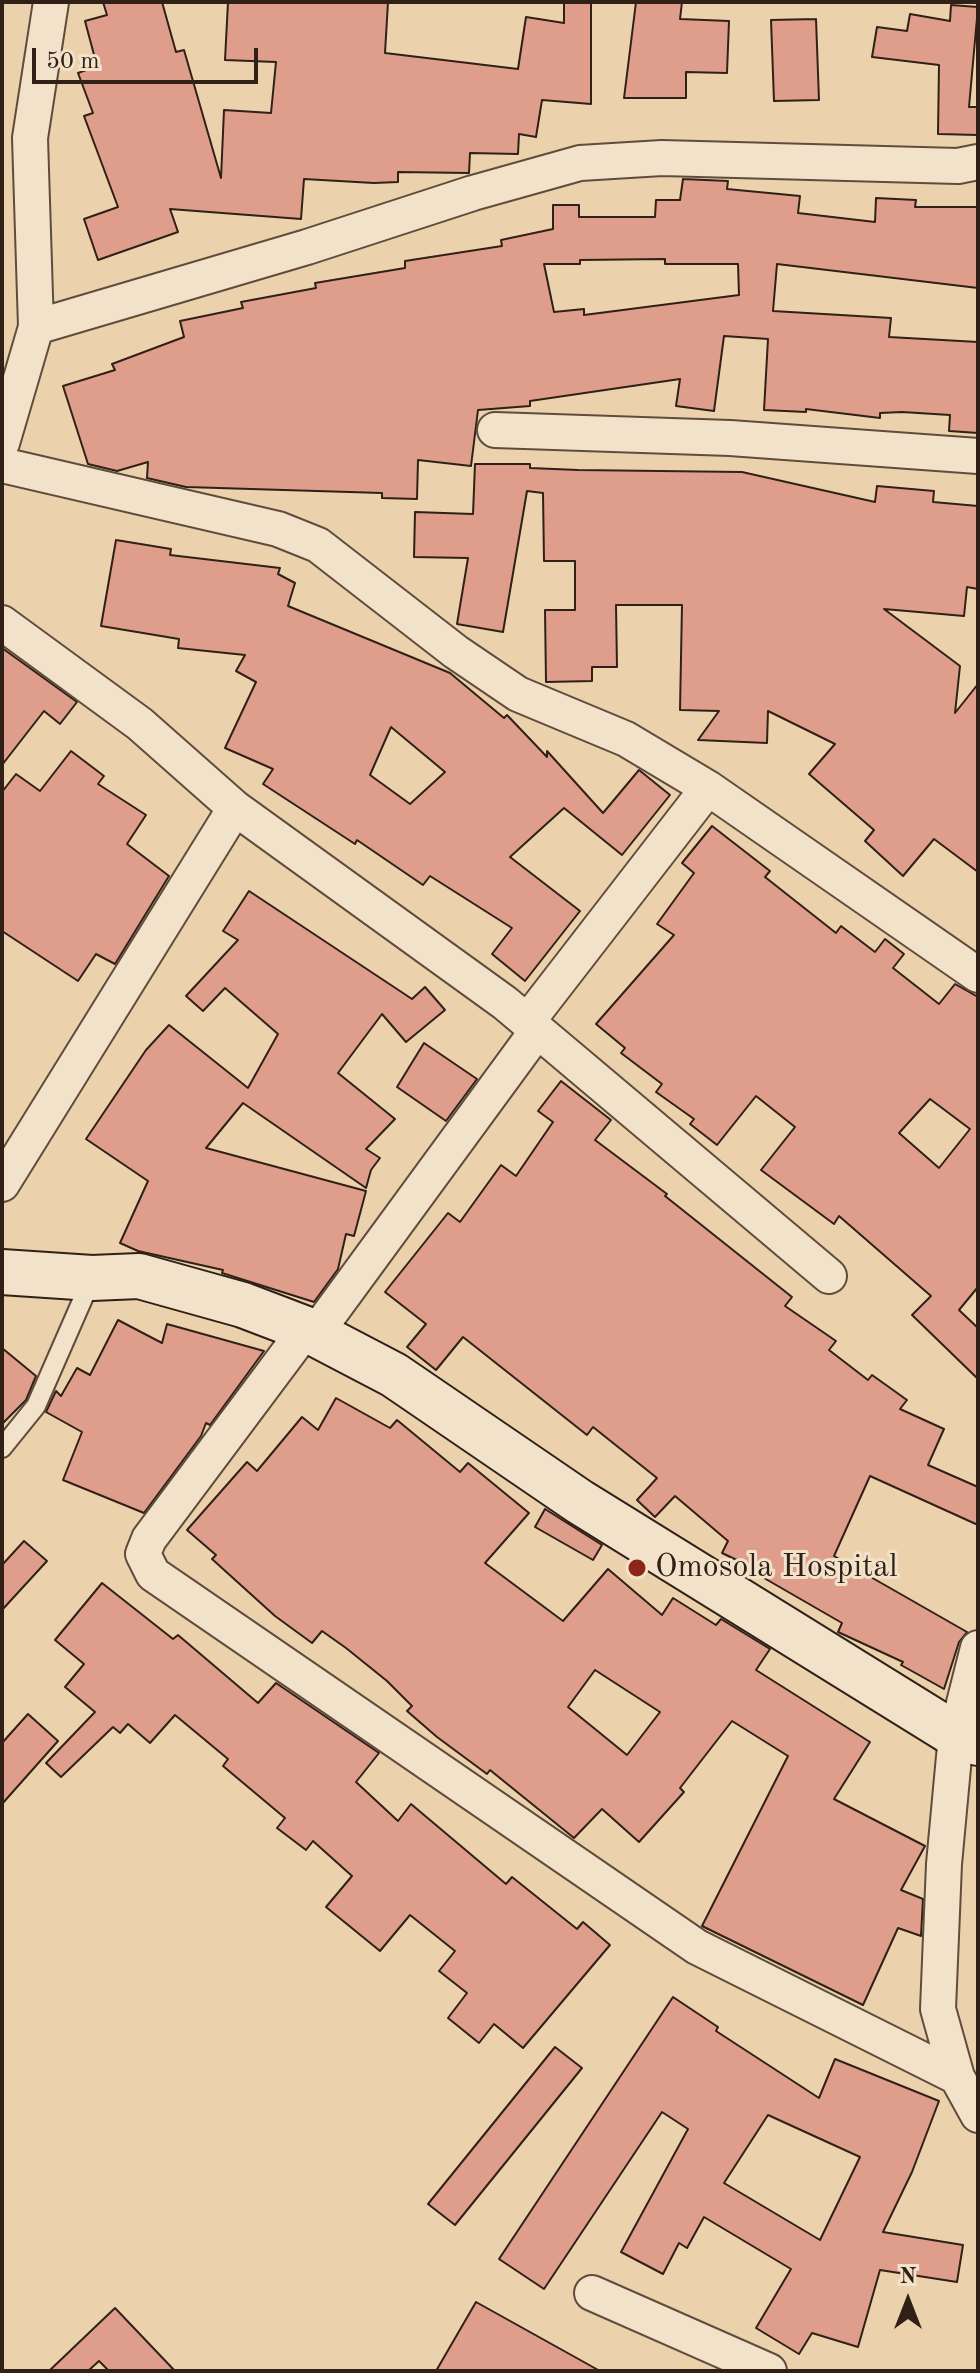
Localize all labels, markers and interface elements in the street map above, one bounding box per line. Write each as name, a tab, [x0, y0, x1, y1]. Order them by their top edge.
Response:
scale bar	[36, 32, 262, 82]
text: 50 m	[46, 50, 100, 74]
place label: Omosola Hospital	[655, 1549, 898, 1587]
marker: Omosola Hospital	[626, 1557, 648, 1579]
north arrow	[868, 2261, 948, 2341]
text: N	[900, 2266, 916, 2288]

